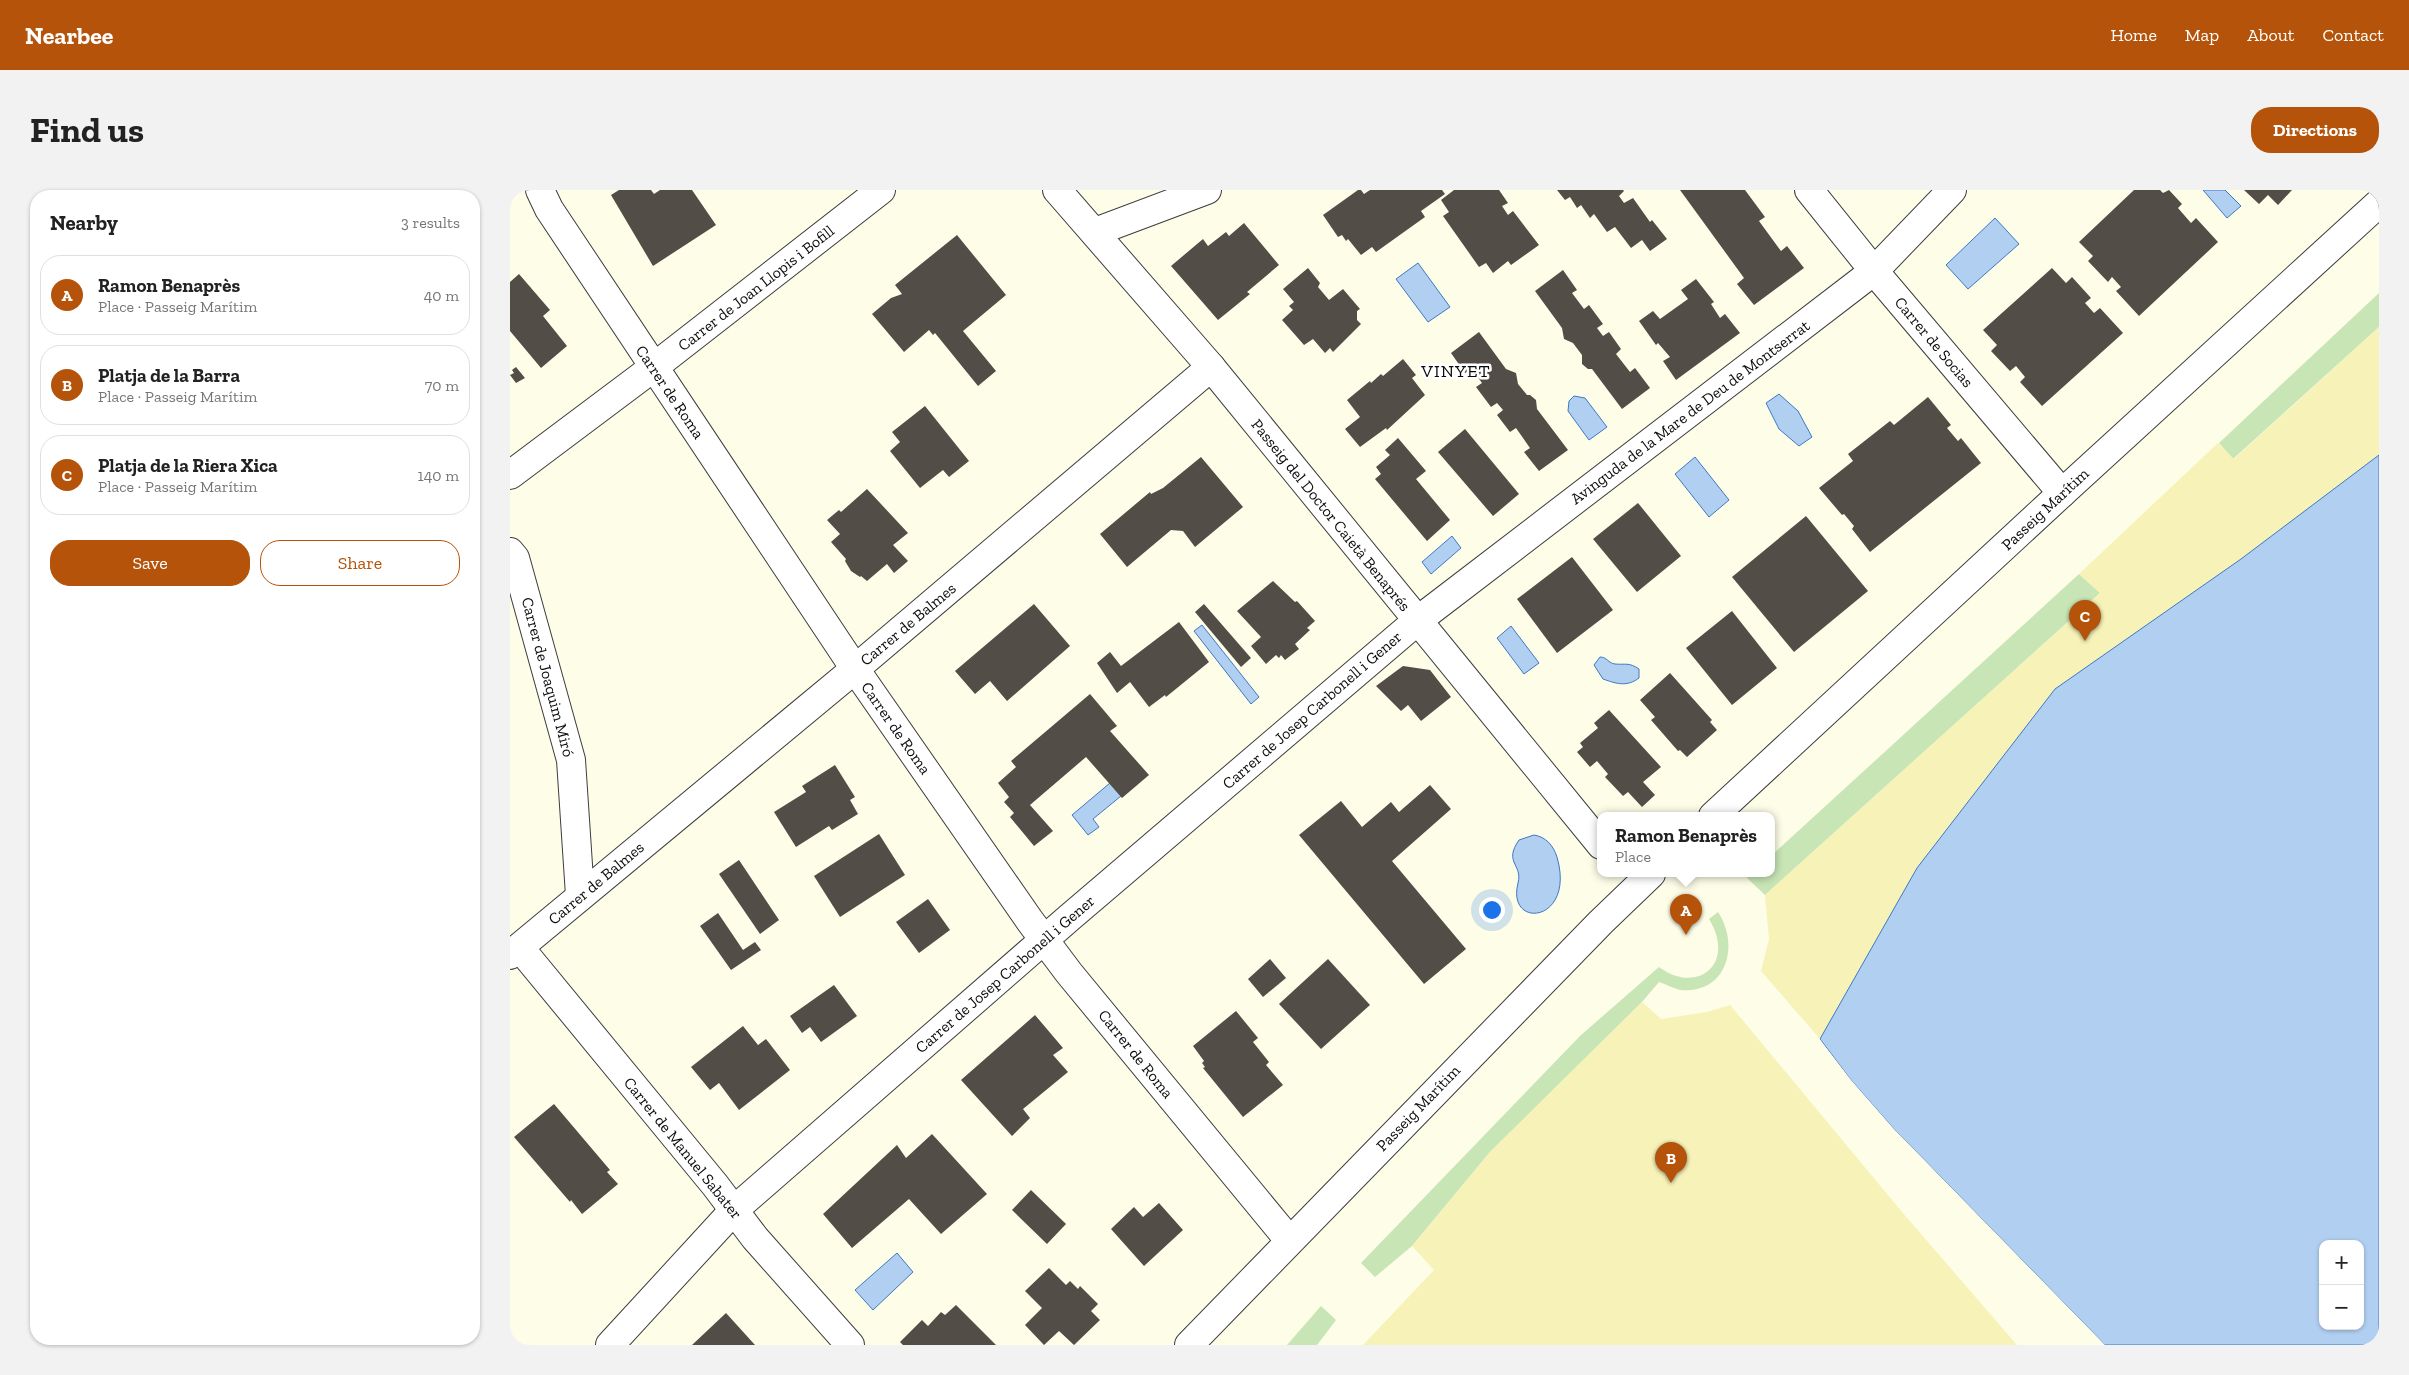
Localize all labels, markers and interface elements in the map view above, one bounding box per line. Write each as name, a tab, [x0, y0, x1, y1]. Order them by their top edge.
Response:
text: Nearbee	[25, 21, 113, 50]
text: Home	[2110, 24, 2157, 46]
text: Map	[2185, 24, 2219, 46]
text: About	[2247, 24, 2294, 46]
text: Contact	[2322, 24, 2384, 46]
button: Directions	[2251, 107, 2379, 153]
text: Find us	[30, 109, 144, 151]
text: Nearby	[50, 210, 118, 235]
text: 3 results	[401, 213, 460, 232]
street label: Carrer de Joan Llopis i Bofill	[674, 221, 838, 355]
text: Ramon Benaprès	[98, 274, 240, 297]
text: A	[62, 286, 73, 305]
text: 40 m	[424, 286, 459, 305]
street label: Carrer de Socias	[1891, 293, 1977, 391]
text: Place · Passeig Marítim	[98, 297, 257, 316]
street label: Avinguda de la Mare de Deu de Montserrat	[1567, 316, 1813, 508]
street label: Carrer de Roma	[632, 342, 708, 443]
district label: VINYET	[1420, 360, 1491, 382]
text: Platja de la Barra	[98, 364, 240, 387]
text: B	[62, 376, 72, 395]
text: 70 m	[425, 376, 459, 395]
text: Place · Passeig Marítim	[98, 387, 257, 406]
street label: Passeig del Doctor Caietà Benaprés	[1247, 415, 1415, 615]
text: Platja de la Riera Xica	[98, 454, 278, 477]
street label: Passeig Marítim	[1997, 464, 2093, 554]
text: C	[62, 466, 72, 485]
text: 140 m	[418, 466, 459, 485]
text: Place · Passeig Marítim	[98, 477, 257, 496]
button: Save	[50, 540, 250, 586]
button: Share	[260, 540, 460, 586]
street label: Carrer de Balmes	[856, 578, 960, 670]
street label: Carrer de Joaquim Miró	[518, 595, 578, 759]
pin: C	[2069, 600, 2101, 641]
street label: Carrer de Josep Carbonell i Gener	[1218, 627, 1406, 793]
street label: Carrer de Roma	[857, 678, 935, 778]
popup	[1597, 812, 1775, 877]
text: Ramon Benaprès	[1615, 824, 1757, 847]
street label: Carrer de Balmes	[544, 837, 648, 929]
text: Place	[1615, 847, 1651, 866]
street label: Carrer de Josep Carbonell i Gener	[911, 891, 1099, 1057]
pin: A	[1670, 894, 1702, 935]
your location	[1479, 897, 1505, 923]
street label: Carrer de Roma	[1094, 1006, 1178, 1102]
street label: Passeig Marítim	[1372, 1061, 1464, 1155]
street label: Carrer de Manuel Sabater	[620, 1073, 746, 1223]
pin: B	[1655, 1142, 1687, 1183]
map controls	[2319, 1240, 2364, 1330]
button: +	[2319, 1240, 2364, 1285]
button: −	[2319, 1285, 2364, 1330]

